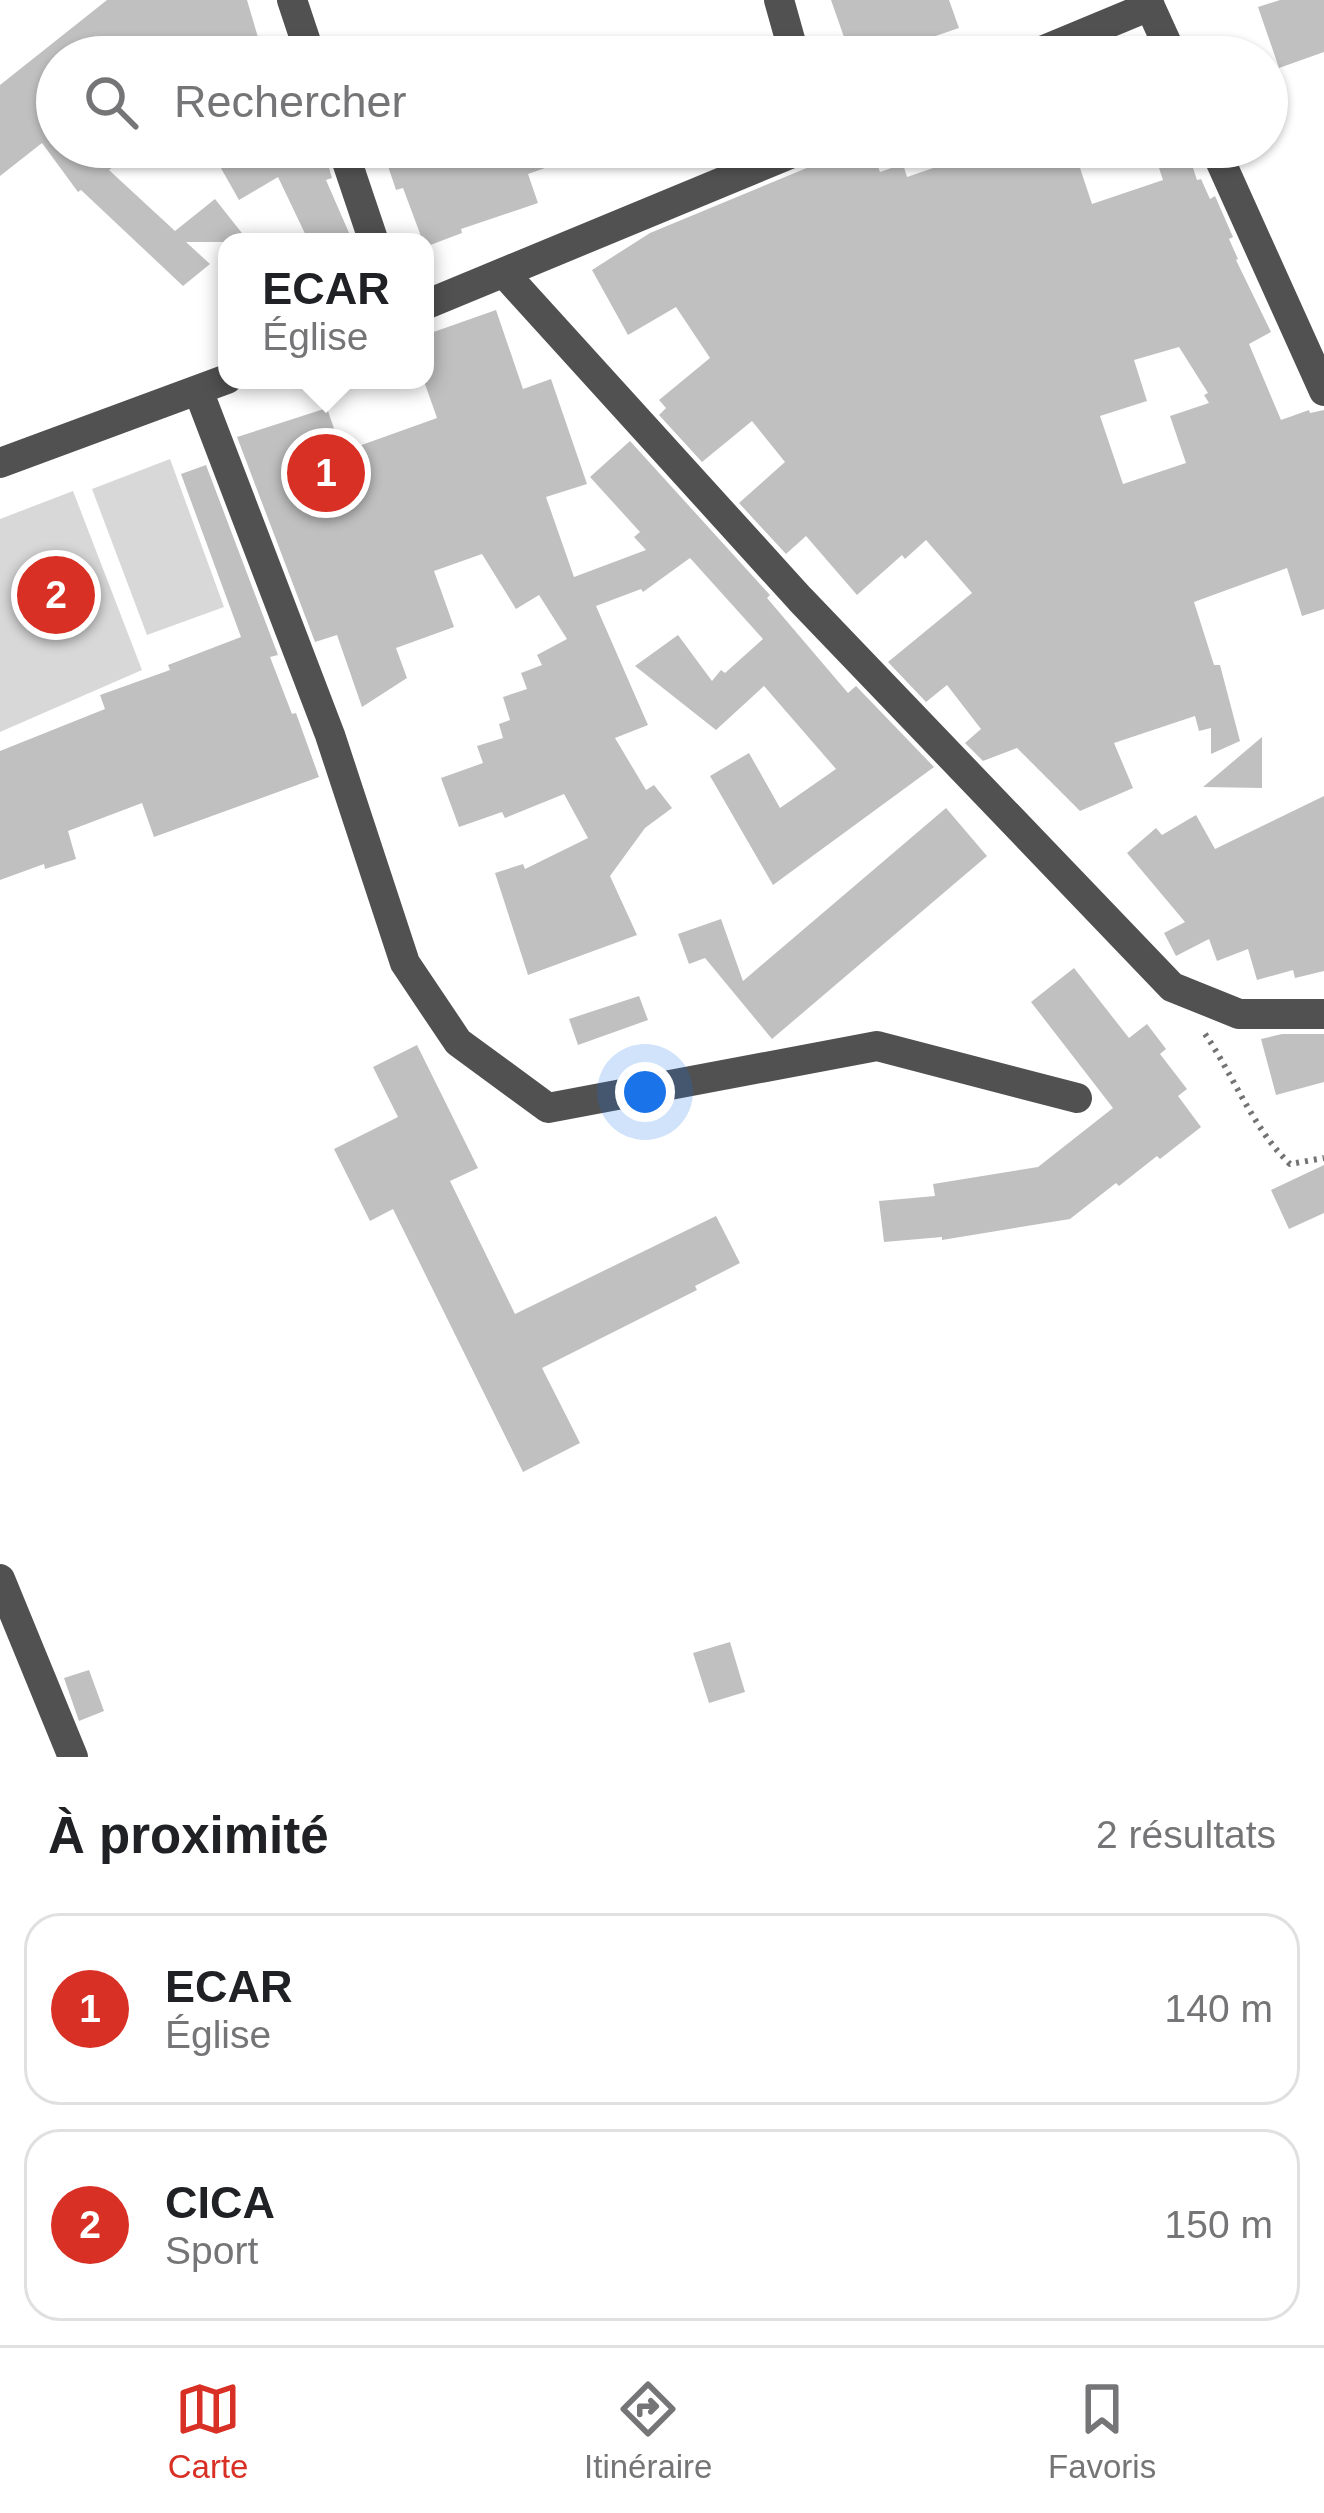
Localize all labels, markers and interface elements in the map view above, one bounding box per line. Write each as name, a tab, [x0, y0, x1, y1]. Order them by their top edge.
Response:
search box	[36, 36, 1288, 168]
icon: search	[78, 69, 144, 135]
text: Rechercher	[174, 76, 407, 127]
popup	[218, 233, 434, 389]
text: ECAR	[262, 263, 390, 314]
text: Église	[262, 315, 368, 358]
pin: 1	[287, 428, 365, 518]
pin: 2	[17, 550, 95, 640]
your location	[615, 1062, 675, 1122]
text: À proximité	[48, 1807, 329, 1864]
text: 2 résultats	[1096, 1813, 1276, 1856]
text: ECAR	[165, 1961, 293, 2012]
text: 1	[79, 1987, 101, 2030]
text: 140 m	[1165, 1987, 1273, 2030]
text: Église	[165, 2013, 271, 2056]
text: CICA	[165, 2177, 275, 2228]
text: 2	[79, 2203, 101, 2246]
text: 150 m	[1165, 2203, 1273, 2246]
text: Sport	[165, 2229, 258, 2272]
tab: Carte	[168, 2376, 248, 2486]
tab: Itinéraire	[584, 2376, 712, 2486]
tab: Favoris	[1048, 2376, 1156, 2486]

